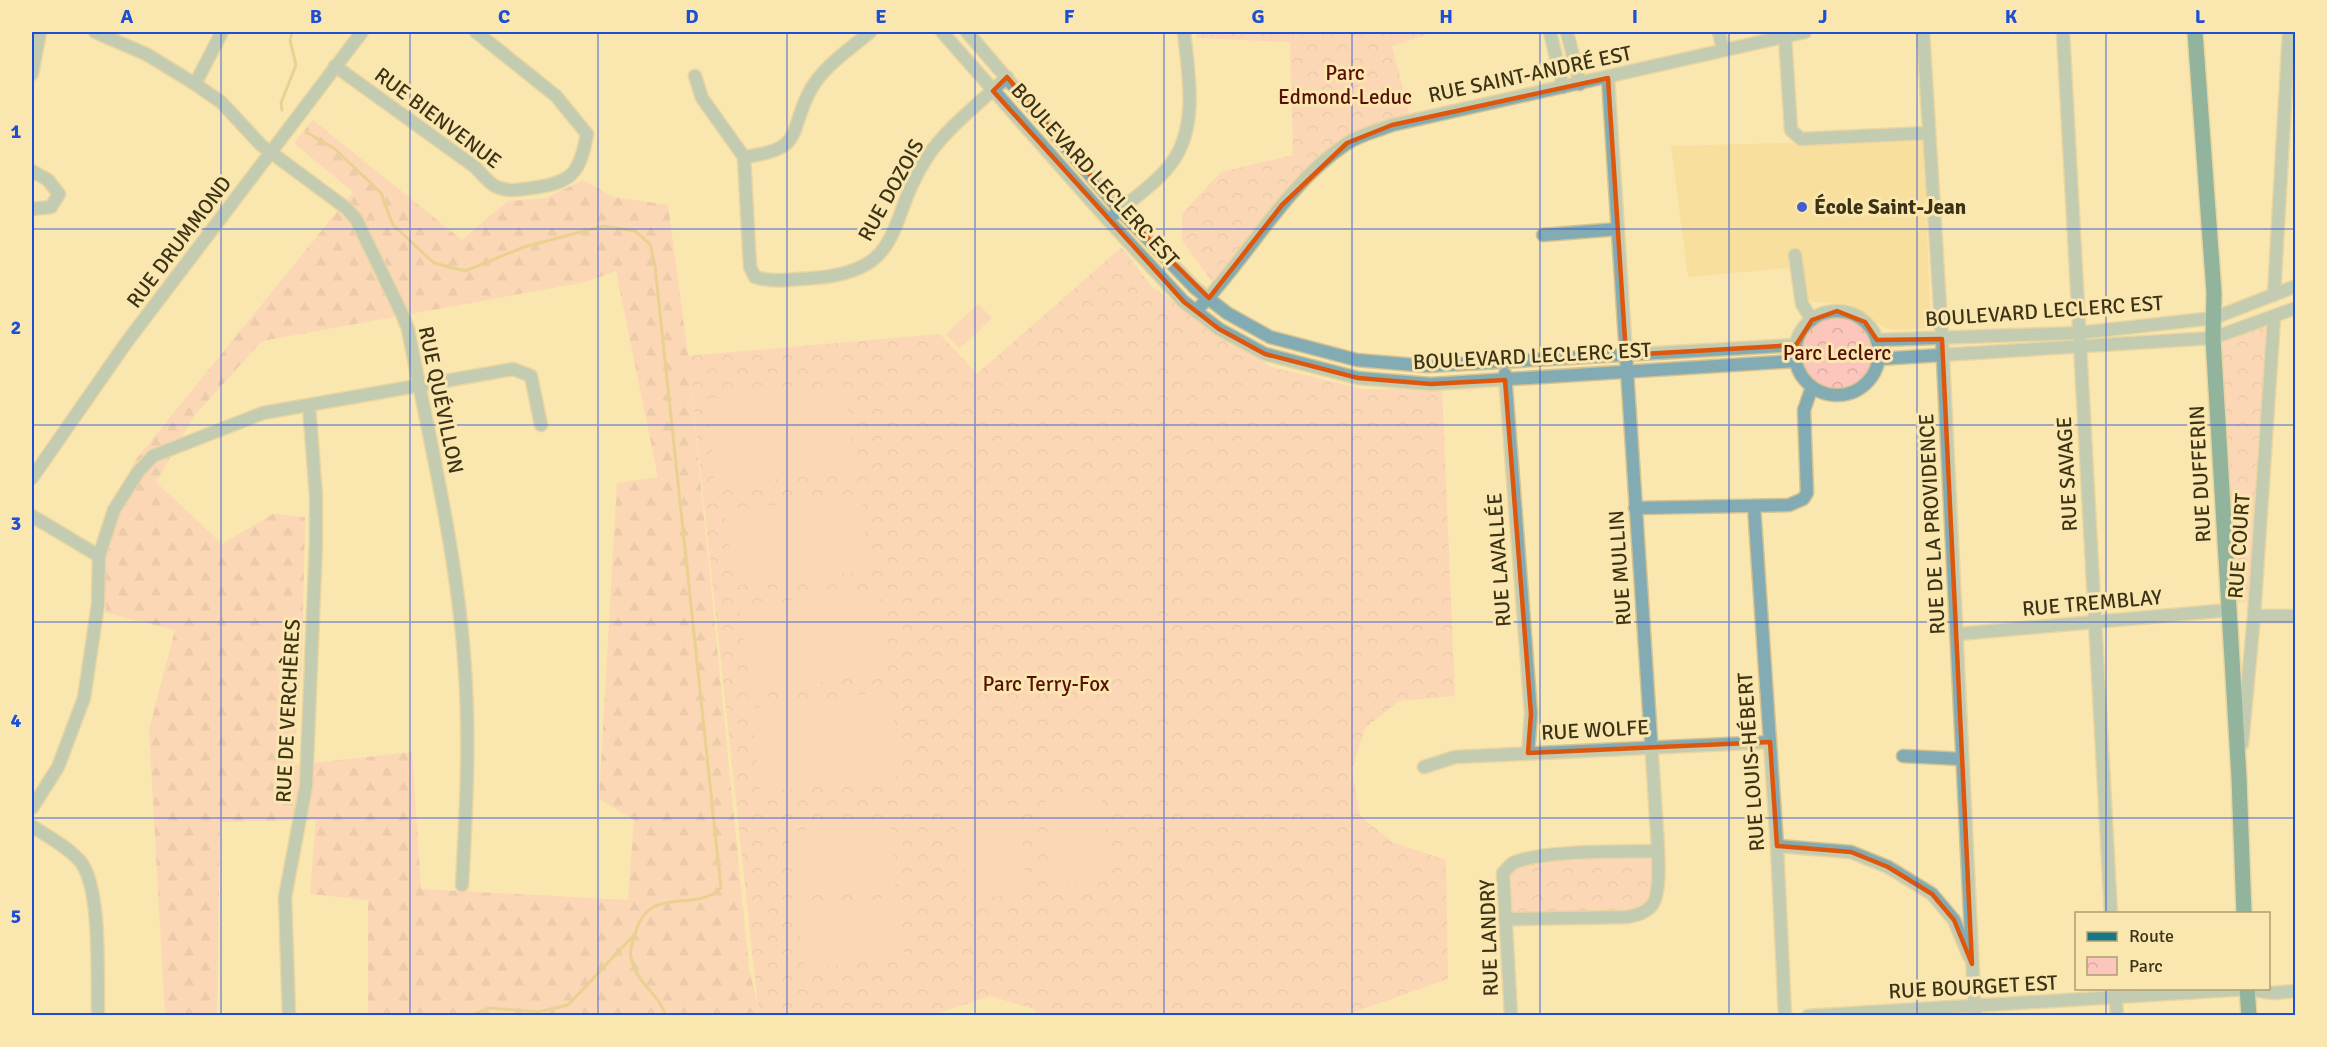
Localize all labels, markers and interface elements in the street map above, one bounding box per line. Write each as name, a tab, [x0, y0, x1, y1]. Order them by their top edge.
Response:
text: A	[121, 4, 134, 29]
text: B	[310, 4, 322, 29]
text: C	[498, 4, 510, 29]
text: D	[685, 4, 699, 29]
text: E	[875, 4, 887, 29]
text: F	[1064, 4, 1075, 29]
text: G	[1251, 4, 1265, 29]
text: H	[1439, 4, 1453, 29]
text: I	[1632, 4, 1638, 29]
text: J	[1818, 4, 1828, 29]
text: K	[2005, 4, 2018, 29]
text: L	[2195, 4, 2206, 29]
street label: RUE SAINT-ANDRÉ EST	[1426, 40, 1635, 108]
park label: Parc Edmond-Leduc	[1278, 60, 1412, 110]
street label: RUE BIENVENUE	[369, 62, 507, 174]
street label: BOULEVARD LECLERC EST	[1006, 78, 1185, 273]
text: 1	[11, 119, 22, 144]
street label: RUE DOZOIS	[852, 134, 930, 246]
street label: RUE DRUMMOND	[121, 171, 237, 313]
place label: École Saint-Jean	[1814, 193, 1966, 220]
marker: École Saint-Jean	[1795, 200, 1809, 214]
street label: BOULEVARD LECLERC EST	[1924, 290, 2165, 332]
text: 2	[11, 315, 21, 340]
street label: RUE QUÉVILLON	[413, 324, 469, 476]
street label: BOULEVARD LECLERC EST	[1412, 337, 1652, 375]
park label: Parc Leclerc	[1783, 340, 1891, 366]
street label: RUE DUFFERIN	[2183, 405, 2217, 543]
street label: RUE DE LA PROVIDENCE	[1913, 413, 1951, 635]
street label: RUE SAVAGE	[2051, 416, 2083, 532]
street label: RUE LAVALLÉE	[1481, 492, 1517, 628]
street label: RUE COURT	[2222, 492, 2256, 600]
street label: RUE MULLIN	[1603, 509, 1637, 627]
text: 3	[11, 511, 21, 536]
street label: RUE TREMBLAY	[2021, 584, 2164, 622]
street label: RUE DE VERCHÈRES	[270, 618, 306, 804]
park label: Parc Terry-Fox	[983, 671, 1110, 697]
street label: RUE LOUIS-HÉBERT	[1732, 671, 1770, 853]
text: 4	[11, 708, 22, 733]
street label: RUE WOLFE	[1540, 714, 1650, 746]
street label: RUE LANDRY	[1474, 879, 1504, 997]
text: 5	[11, 904, 21, 929]
legend	[2075, 912, 2270, 990]
text: Route	[2129, 925, 2174, 947]
text: Parc	[2129, 955, 2163, 977]
street label: RUE BOURGET EST	[1888, 970, 2059, 1004]

